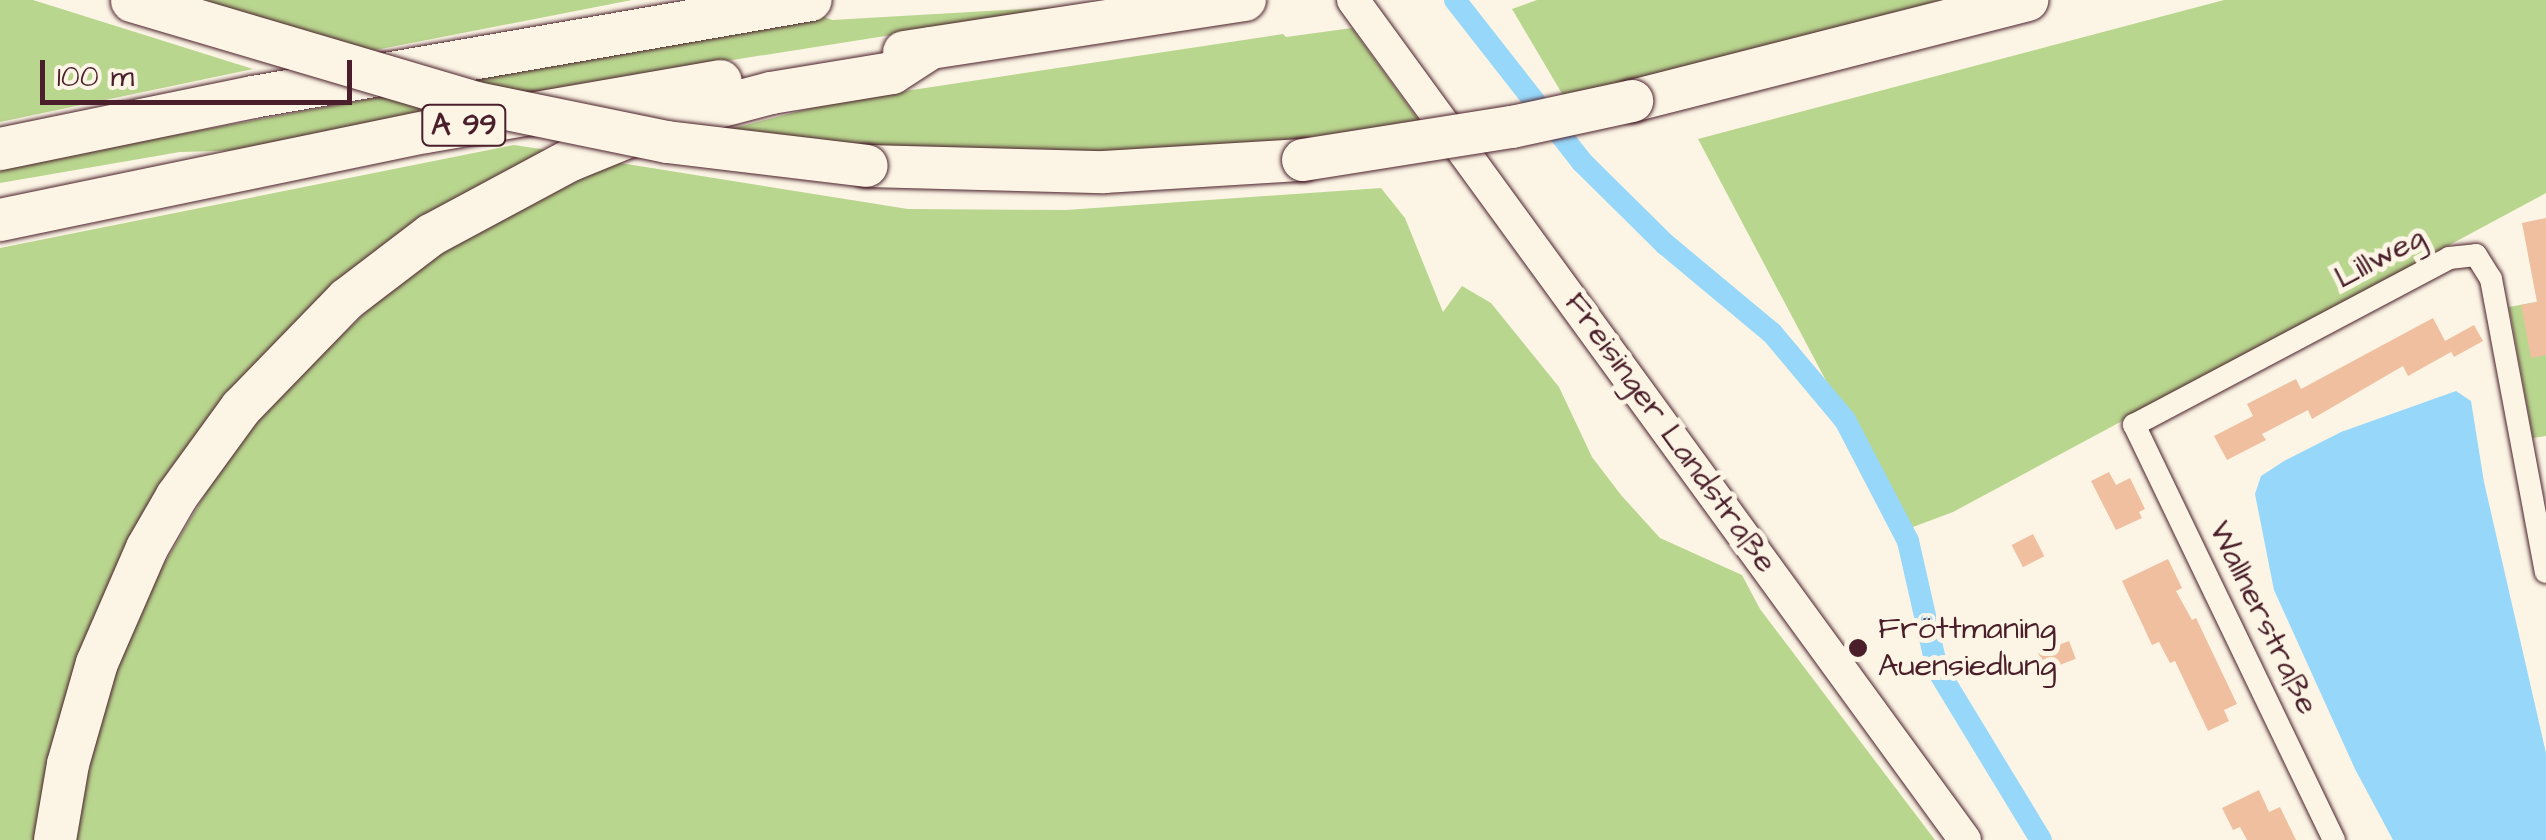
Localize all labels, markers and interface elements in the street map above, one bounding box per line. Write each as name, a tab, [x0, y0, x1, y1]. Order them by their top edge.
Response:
scale bar	[45, 40, 358, 102]
text: 100 m	[57, 56, 134, 98]
road number: A 99	[419, 100, 509, 150]
street label: Lillweg	[2328, 218, 2432, 298]
street label: Freisinger Landstraße	[1555, 285, 1785, 581]
street label: Wallnerstraße	[2200, 515, 2326, 721]
place label: Fröttmaning Auensiedlung	[1878, 611, 2056, 686]
marker: Fröttmaning Auensiedlung	[1847, 637, 1869, 659]

